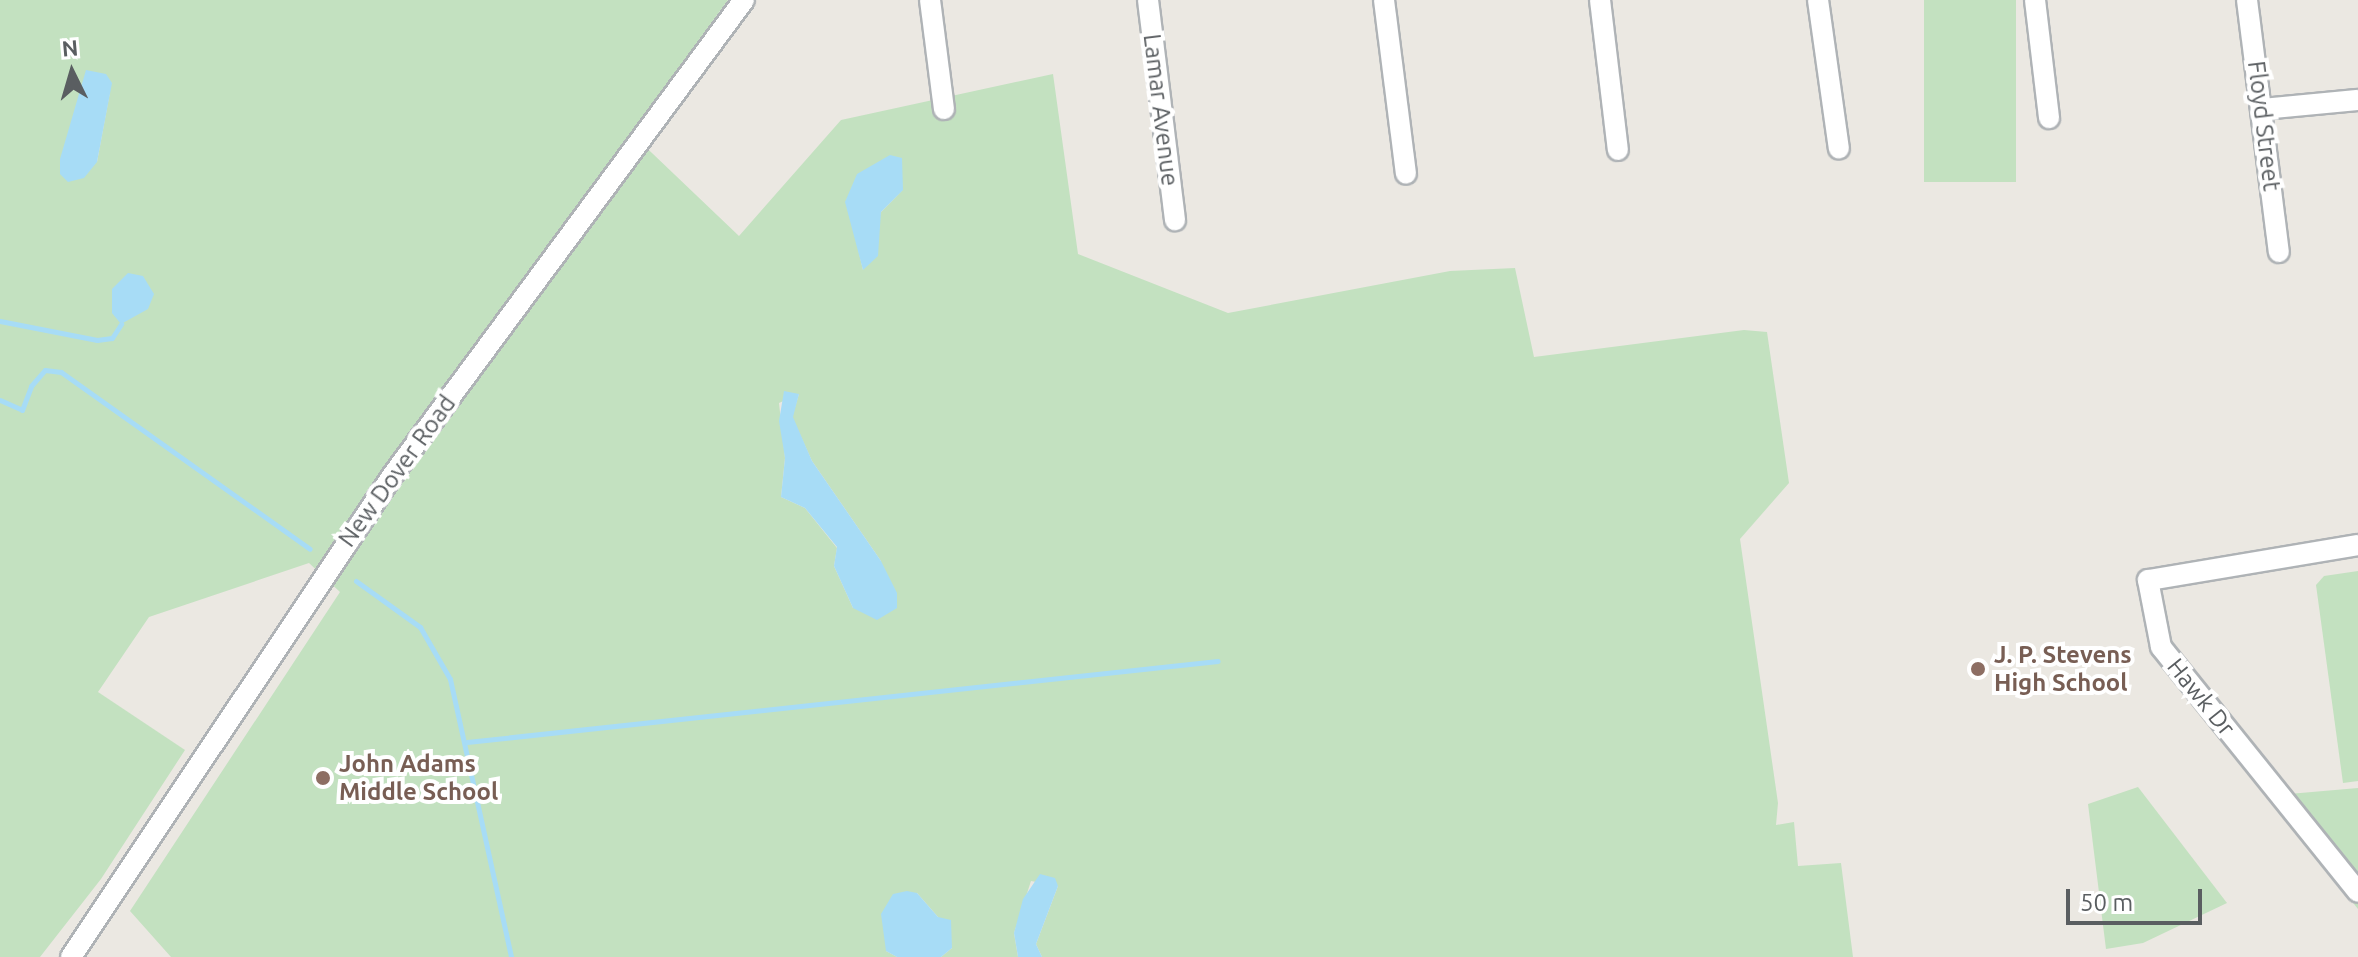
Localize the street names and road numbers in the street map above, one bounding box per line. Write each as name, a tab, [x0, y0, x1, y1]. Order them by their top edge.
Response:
street label: Lamar Avenue	[1137, 32, 1185, 188]
street label: Floyd Street	[2242, 59, 2286, 193]
street label: New Dover Road	[332, 390, 462, 552]
street label: Hawk Dr	[2161, 652, 2241, 742]

